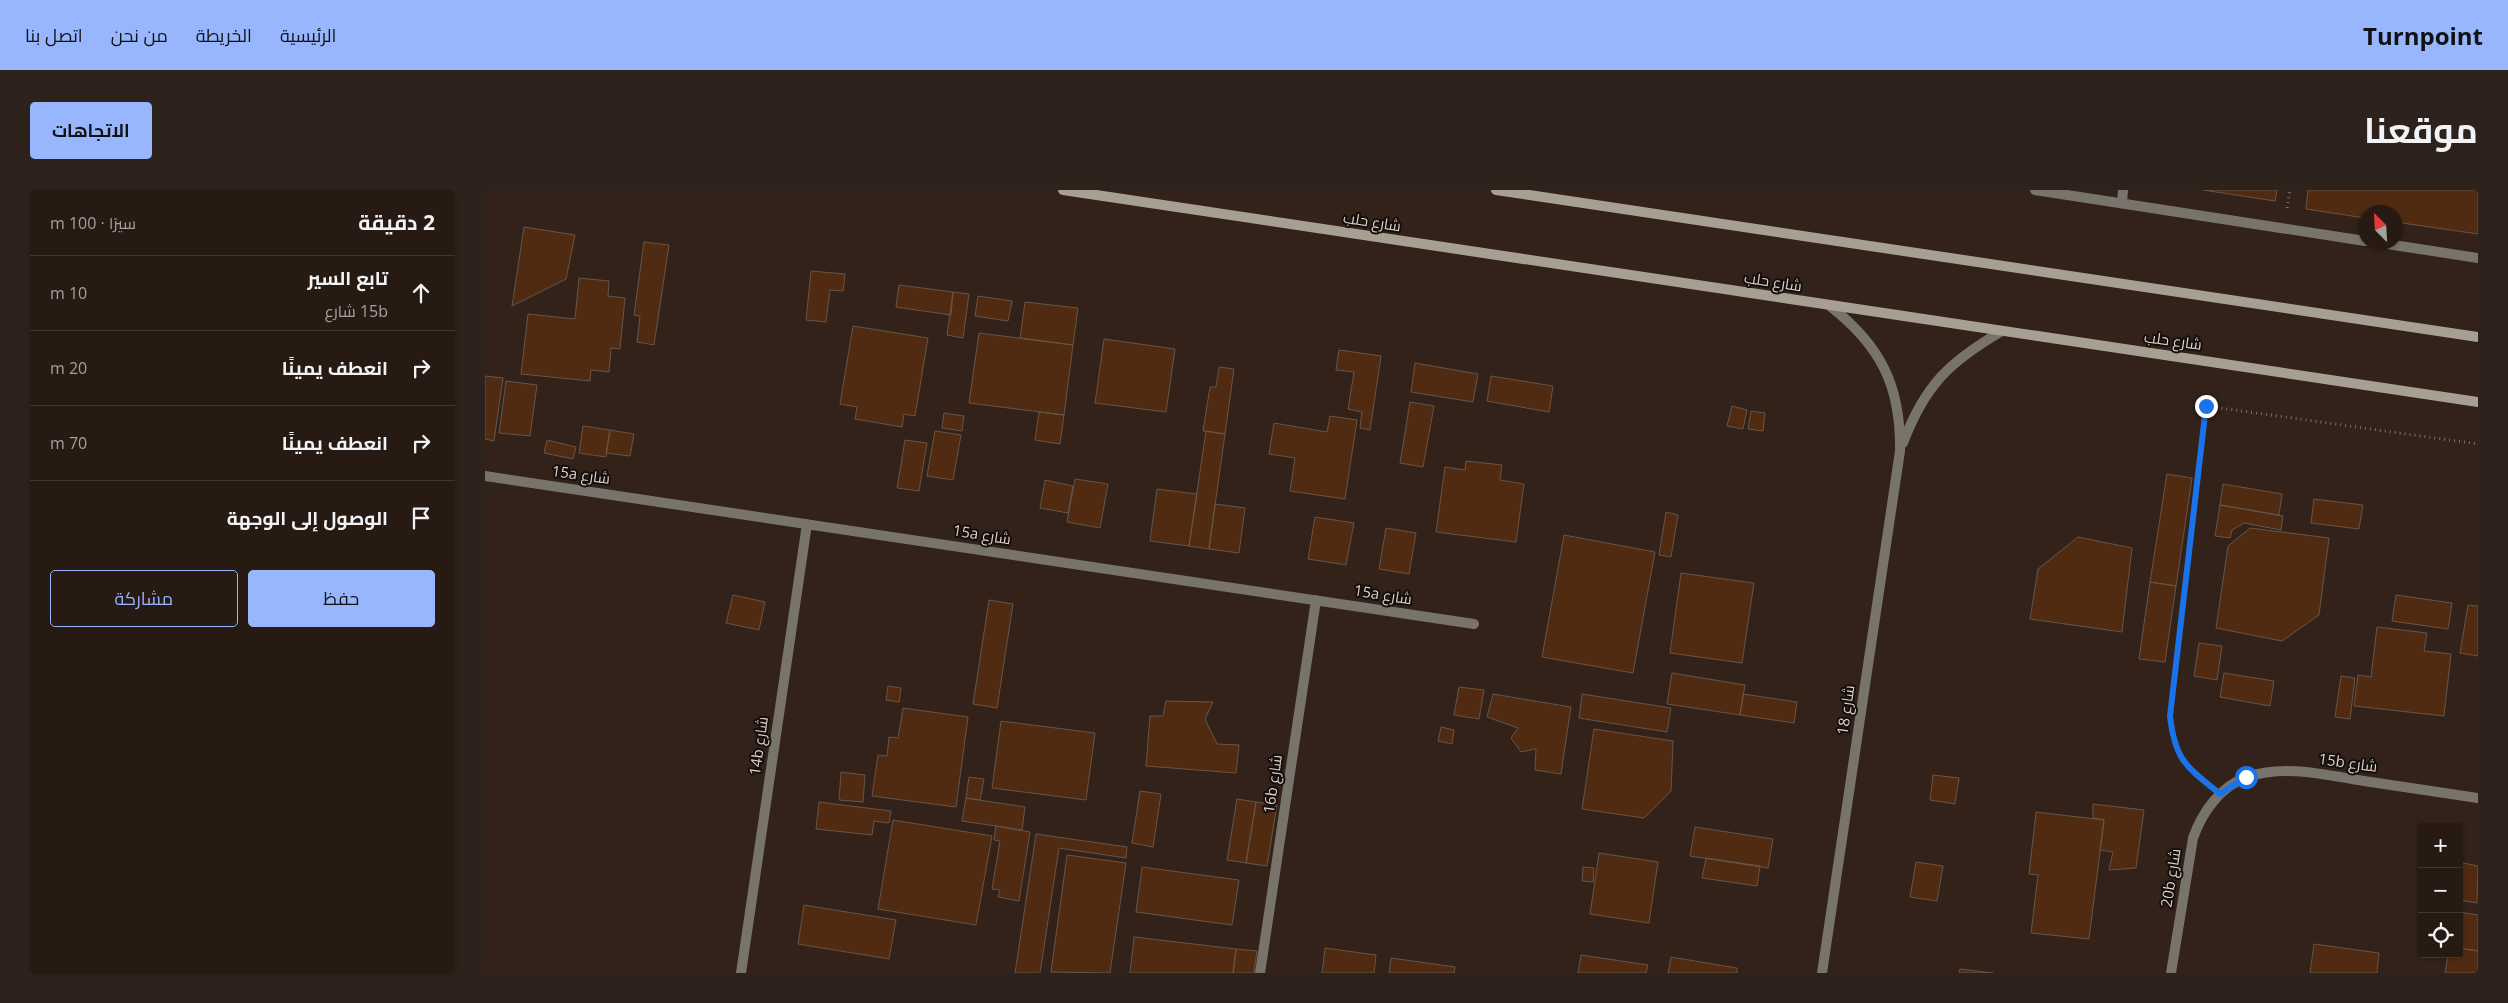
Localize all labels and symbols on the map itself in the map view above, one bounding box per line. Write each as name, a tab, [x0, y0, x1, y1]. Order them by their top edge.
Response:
north arrow	[2358, 205, 2403, 250]
street label: شارع حلب	[1342, 207, 1402, 237]
street label: شارع حلب	[1743, 267, 1803, 297]
street label: شارع حلب	[2143, 326, 2203, 356]
route end	[2195, 395, 2218, 418]
street label: 15a شارع	[551, 460, 611, 490]
street label: 15a شارع	[951, 520, 1013, 550]
street label: 15a شارع	[1352, 580, 1414, 610]
street label: شارع 18	[1832, 684, 1860, 736]
street label: 14b شارع	[744, 715, 774, 777]
street label: 15b شارع	[2317, 748, 2379, 778]
street label: 16b شارع	[1258, 753, 1288, 815]
route start	[2235, 766, 2258, 789]
street label: 20b شارع	[2155, 847, 2187, 909]

